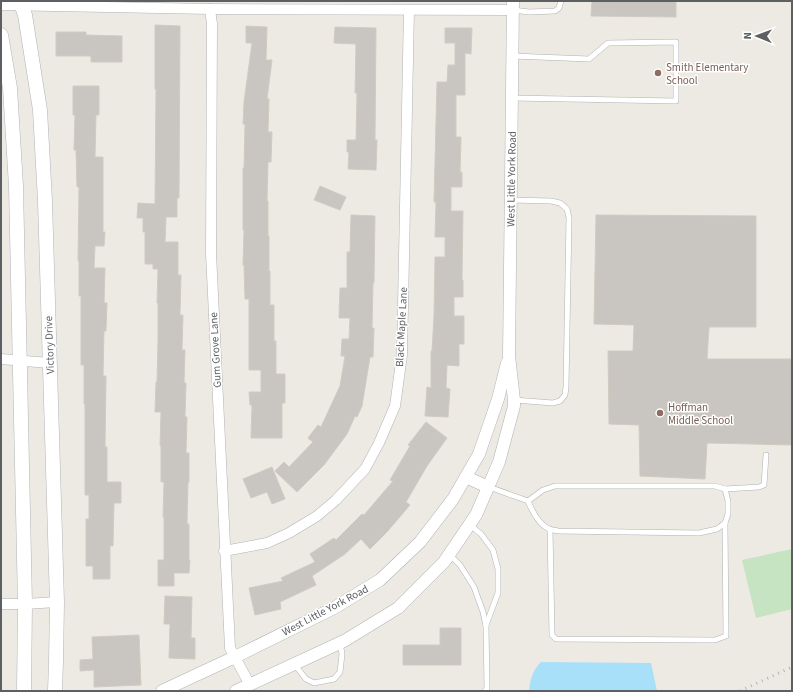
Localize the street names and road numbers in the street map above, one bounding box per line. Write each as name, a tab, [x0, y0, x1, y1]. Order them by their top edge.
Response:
street label: West Little York Road	[503, 131, 520, 227]
street label: Black Maple Lane	[392, 286, 411, 367]
street label: Gum Grove Lane	[206, 311, 225, 388]
street label: Victory Drive	[41, 315, 58, 374]
street label: West Little York Road	[279, 581, 371, 640]

